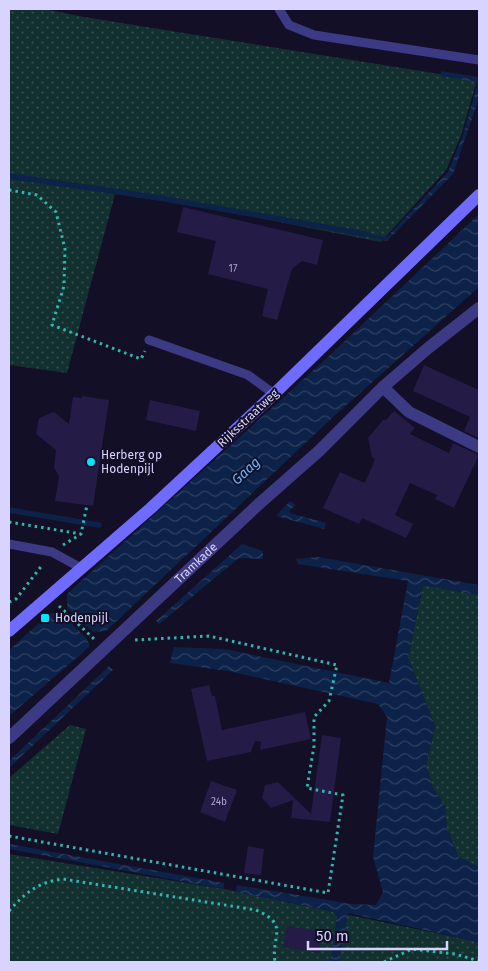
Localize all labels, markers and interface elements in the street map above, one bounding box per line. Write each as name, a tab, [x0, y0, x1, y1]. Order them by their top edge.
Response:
house number: 17	[229, 263, 238, 275]
street label: Rijksstraatweg	[215, 386, 282, 450]
place label: Herberg op Hodenpijl	[101, 448, 162, 476]
water label: Gaag	[228, 454, 264, 488]
marker: Herberg op Hodenpijl	[85, 456, 97, 468]
street label: Tramkade	[172, 540, 220, 586]
place label: Hodenpijl	[55, 611, 109, 625]
marker: Hodenpijl	[39, 612, 51, 624]
house number: 24b	[211, 796, 227, 808]
scale bar	[308, 918, 447, 950]
text: 50 m	[316, 927, 349, 945]

